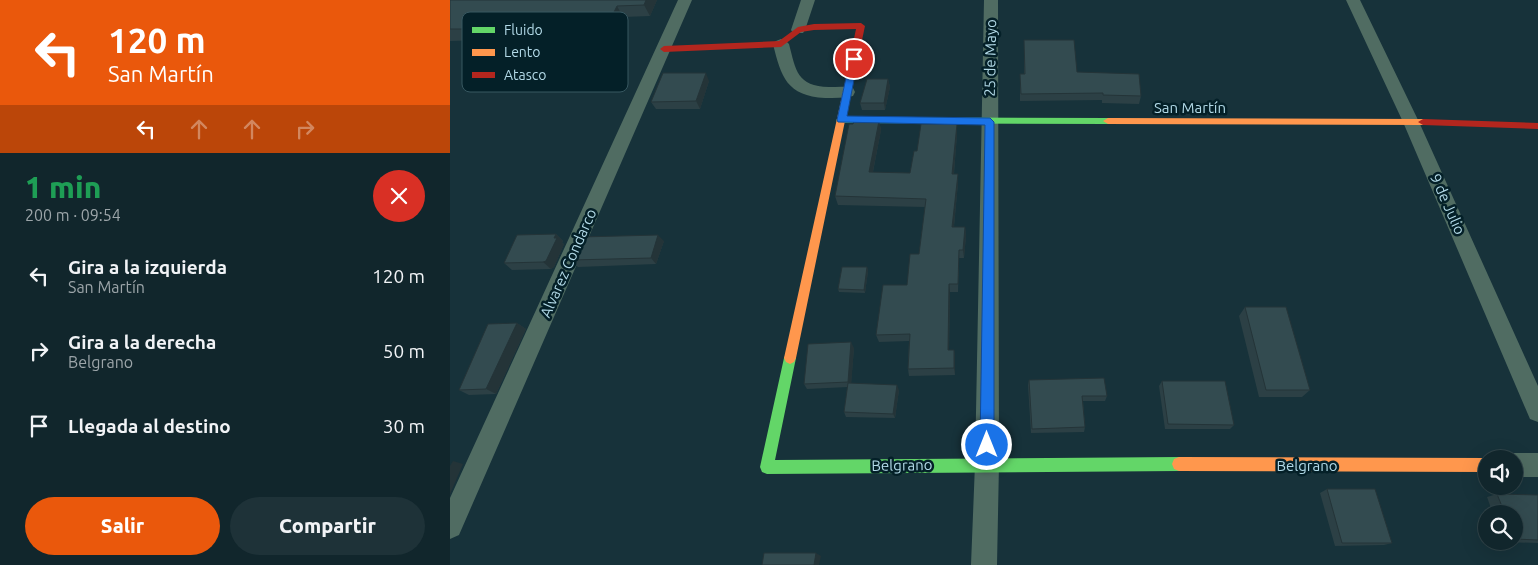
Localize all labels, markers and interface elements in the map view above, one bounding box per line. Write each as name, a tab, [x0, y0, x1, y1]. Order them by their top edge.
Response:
legend	[462, 12, 628, 92]
street label: 25 de Mayo	[981, 19, 999, 97]
icon: left	[25, 20, 90, 85]
text: 120 m	[108, 20, 206, 60]
text: Fluido	[504, 22, 543, 38]
pin	[833, 38, 875, 80]
text: Lento	[504, 44, 541, 60]
icon: arrive	[840, 45, 868, 73]
text: San Martín	[108, 61, 214, 86]
text: Atasco	[504, 67, 547, 83]
street label: San Martín	[1154, 99, 1226, 116]
icon: left	[132, 115, 160, 143]
icon: ahead	[185, 115, 213, 143]
icon: ahead	[238, 115, 266, 143]
icon: right	[291, 115, 319, 143]
text: 1 min	[25, 170, 101, 204]
button: close	[373, 170, 425, 222]
street label: 9 de Julio	[1427, 171, 1469, 237]
text: 200 m · 09:54	[25, 206, 121, 224]
street label: Alvarez Condarco	[536, 206, 600, 320]
text: Gira a la izquierda	[68, 256, 227, 278]
icon: left	[25, 262, 53, 290]
text: 120 m	[372, 265, 425, 287]
text: San Martín	[68, 278, 145, 296]
text: Gira a la derecha	[68, 331, 216, 353]
icon: right	[25, 337, 53, 365]
text: 50 m	[383, 340, 425, 362]
text: Belgrano	[68, 353, 133, 371]
icon: arrive	[25, 412, 53, 440]
text: Llegada al destino	[68, 415, 231, 437]
text: 30 m	[383, 415, 425, 437]
position arrow	[960, 418, 1012, 470]
map controls	[1478, 450, 1523, 550]
button: sound	[1478, 450, 1523, 495]
street label: Belgrano	[871, 456, 933, 474]
street label: Belgrano	[1276, 457, 1338, 474]
button: Salir	[25, 497, 220, 555]
button: Compartir	[230, 497, 425, 555]
button: search	[1478, 505, 1523, 550]

